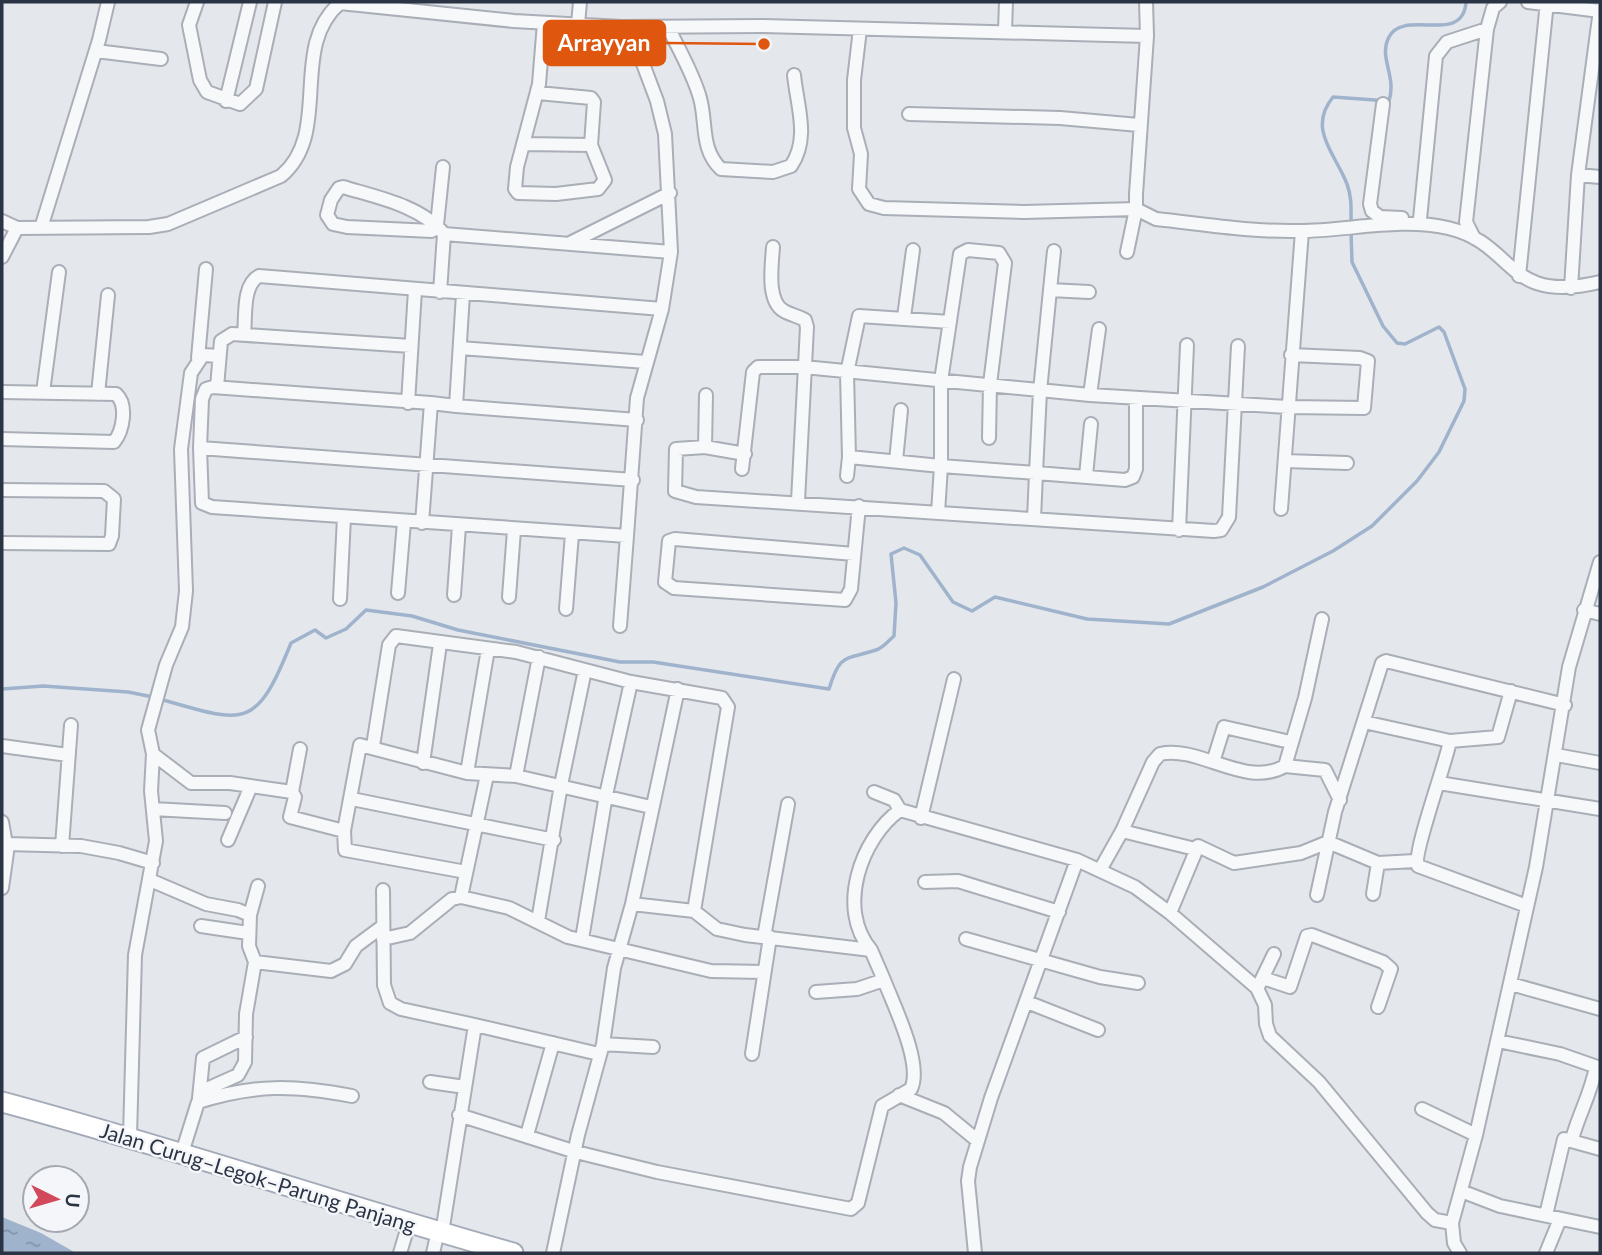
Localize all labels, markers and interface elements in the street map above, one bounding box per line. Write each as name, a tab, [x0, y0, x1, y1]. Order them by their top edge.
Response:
callout: Arrayyan	[544, 21, 665, 65]
text: Arrayyan	[557, 28, 650, 56]
street label: Jalan Curug–Legok–Parung Panjang	[97, 1117, 419, 1237]
north arrow	[21, 1164, 91, 1234]
text: U	[61, 1192, 86, 1209]

